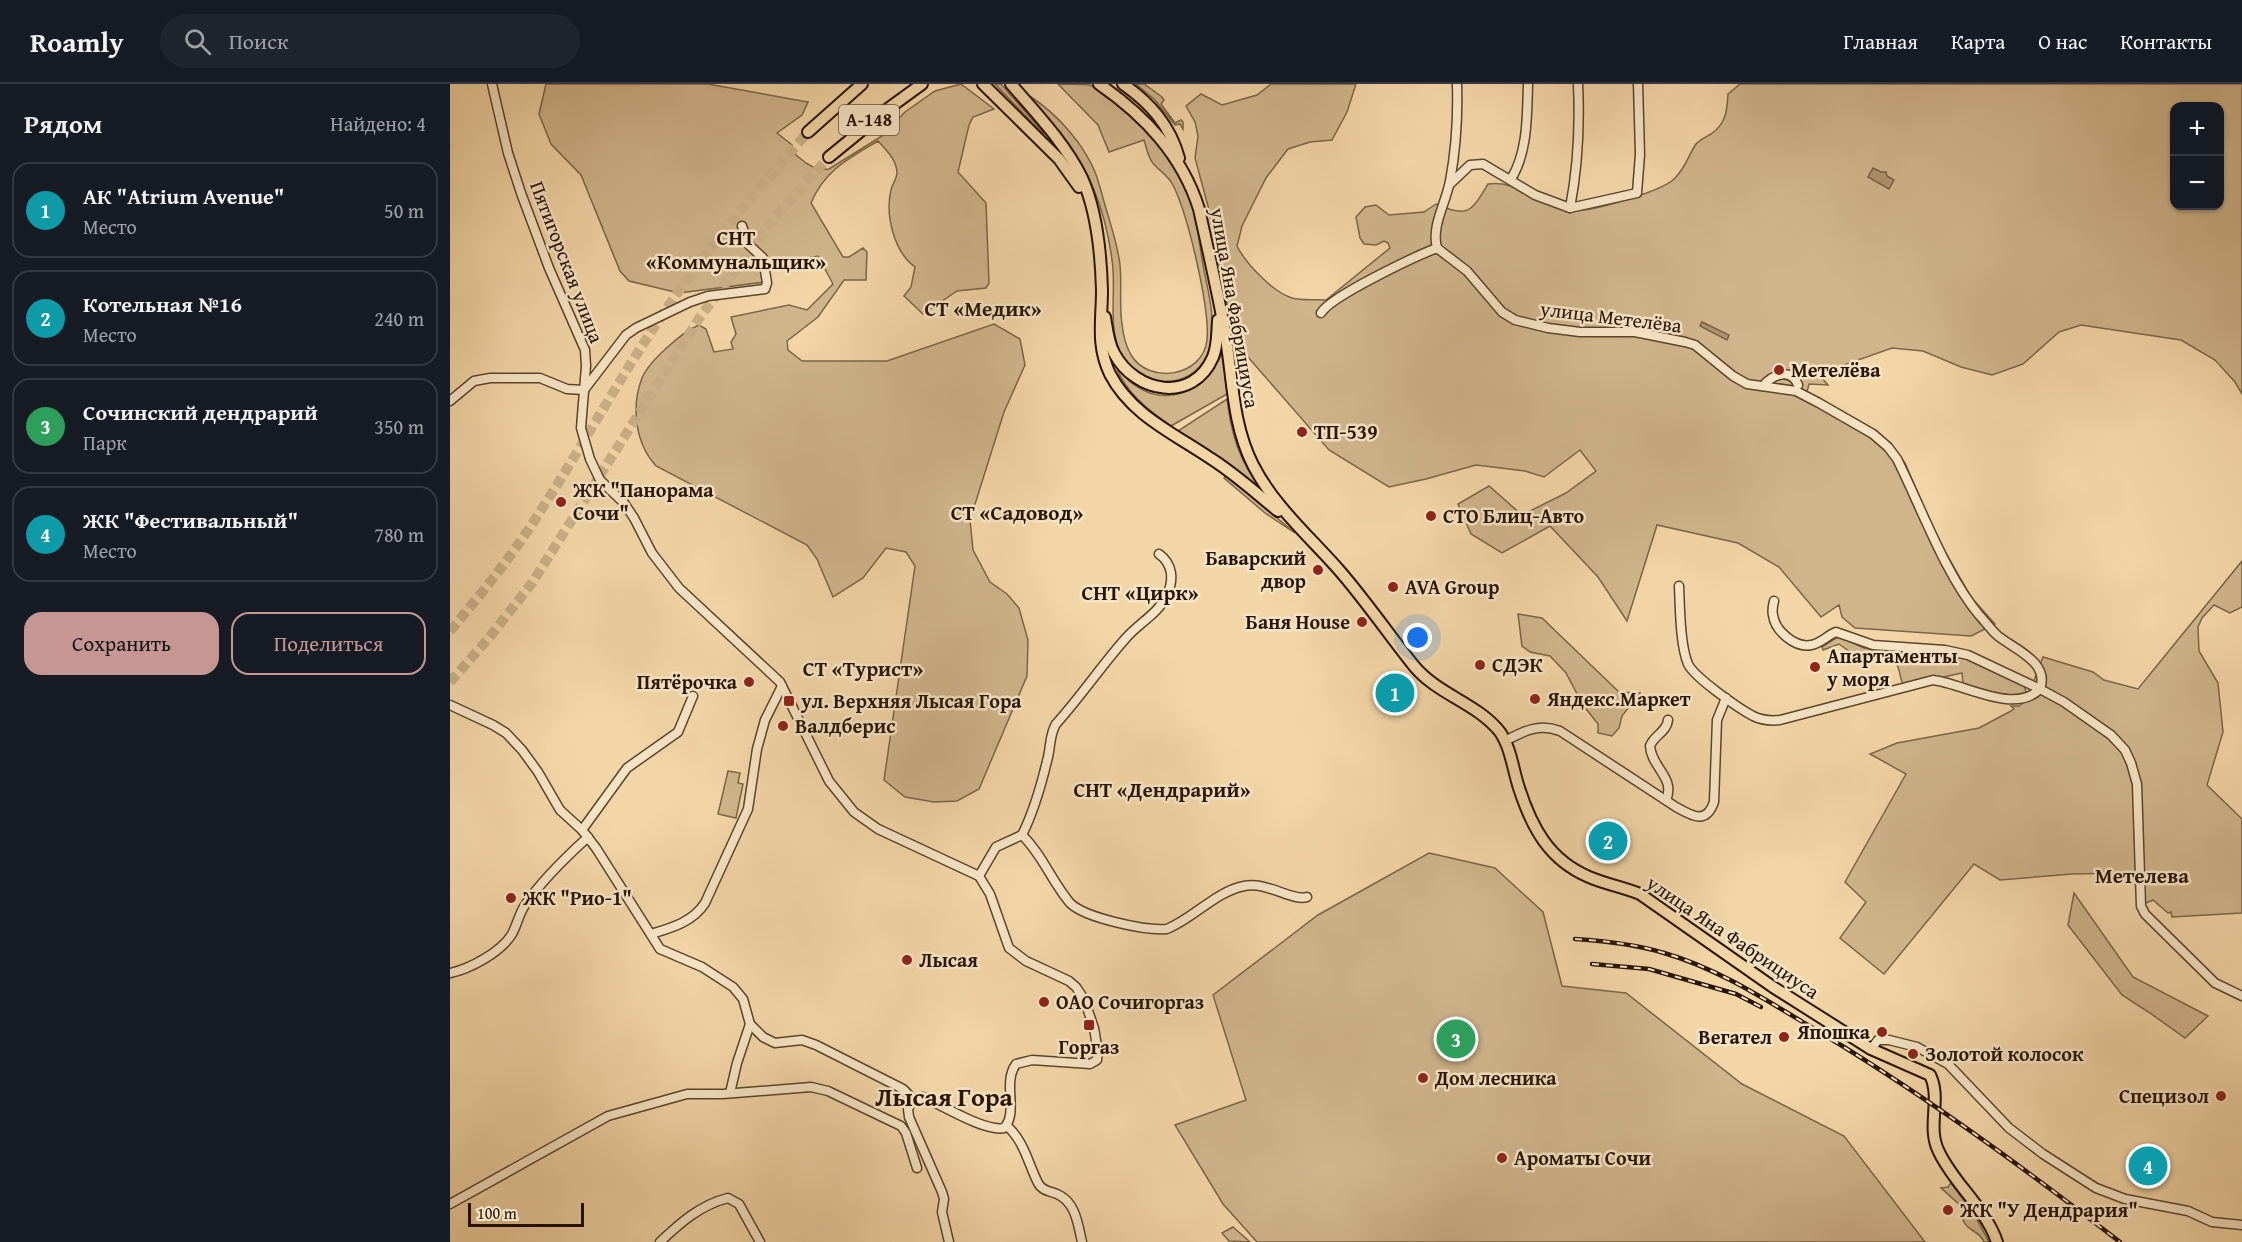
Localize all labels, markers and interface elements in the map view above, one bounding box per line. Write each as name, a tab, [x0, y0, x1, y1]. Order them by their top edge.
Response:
search box	[160, 14, 580, 68]
text: Roamly	[30, 21, 124, 62]
icon: search	[181, 25, 214, 58]
text: Поиск	[229, 25, 288, 57]
text: Главная	[1843, 26, 1918, 57]
text: Карта	[1951, 26, 2005, 57]
text: О нас	[2038, 26, 2087, 57]
text: Контакты	[2120, 26, 2212, 57]
map controls	[2170, 102, 2224, 210]
button: +	[2170, 102, 2224, 156]
text: Рядом	[24, 104, 102, 143]
road number: А-148	[839, 105, 899, 135]
text: Найдено: 4	[330, 109, 426, 138]
button: −	[2170, 156, 2224, 210]
street label: Пятигорская улица	[523, 177, 612, 347]
text: АК "Atrium Avenue"	[83, 180, 285, 212]
text: 1	[40, 196, 51, 225]
text: 50 m	[384, 196, 424, 225]
street label: улица Яна Фабрициуса	[1203, 204, 1267, 411]
text: Место	[83, 212, 137, 241]
district label: СНТ «Коммунальщик»	[646, 222, 826, 277]
text: Котельная №16	[83, 288, 242, 320]
district label: СТ «Медик»	[925, 293, 1042, 324]
street label: улица Метелёва	[1538, 293, 1684, 340]
text: 2	[40, 304, 51, 333]
text: 240 m	[374, 304, 424, 333]
text: Место	[83, 320, 137, 349]
place label: Метелёва	[1791, 355, 1881, 384]
marker: Метелёва	[1772, 363, 1786, 377]
text: Сочинский дендрарий	[83, 396, 318, 428]
text: 3	[40, 412, 51, 441]
text: 350 m	[374, 412, 424, 441]
place label: ТП-539	[1314, 417, 1378, 446]
marker: ТП-539	[1295, 425, 1309, 439]
text: Парк	[83, 428, 127, 457]
place label: ЖК "Панорама Сочи"	[572, 475, 714, 527]
marker: ЖК "Панорама Сочи"	[554, 495, 568, 509]
district label: СТ «Садовод»	[951, 497, 1083, 528]
place label: СТО Блиц-Авто	[1443, 501, 1585, 530]
text: ЖК "Фестивальный"	[83, 504, 298, 536]
marker: СТО Блиц-Авто	[1424, 509, 1438, 523]
text: 4	[40, 520, 51, 549]
text: 780 m	[374, 520, 424, 549]
text: Место	[83, 536, 137, 565]
place label: Баварский двор	[1205, 543, 1306, 595]
marker: Баварский двор	[1311, 563, 1325, 577]
place label: AVA Group	[1405, 572, 1499, 601]
district label: СНТ «Цирк»	[1081, 577, 1199, 608]
marker: AVA Group	[1386, 580, 1400, 594]
place label: Баня House	[1246, 607, 1350, 636]
button: Сохранить	[24, 612, 219, 675]
button: Поделиться	[231, 612, 426, 675]
marker: Баня House	[1355, 615, 1369, 629]
your location	[1403, 623, 1432, 652]
place label: Апартаменты у моря	[1826, 641, 1958, 693]
place label: СДЭК	[1492, 650, 1543, 679]
district label: СТ «Турист»	[803, 653, 923, 684]
marker: СДЭК	[1473, 658, 1487, 672]
marker: Апартаменты у моря	[1808, 660, 1822, 674]
place label: Пятёрочка	[637, 667, 738, 696]
pin: 1	[1376, 670, 1414, 716]
marker: Пятёрочка	[742, 675, 756, 689]
place label: Яндекс.Маркет	[1546, 684, 1691, 713]
place label: ул. Верхняя Лысая Гора	[800, 686, 1022, 715]
marker: Яндекс.Маркет	[1528, 692, 1542, 706]
marker: ул. Верхняя Лысая Гора	[782, 694, 796, 708]
place label: Валдберис	[795, 711, 895, 740]
marker: Валдберис	[776, 719, 790, 733]
district label: СНТ «Дендрарий»	[1073, 774, 1251, 805]
pin: 2	[1588, 818, 1628, 864]
district label: Метелева	[2095, 860, 2189, 891]
street label: улица Яна Фабрициуса	[1640, 867, 1826, 1006]
place label: ЖК "Рио-1"	[522, 883, 632, 912]
marker: ЖК "Рио-1"	[504, 891, 518, 905]
place label: Лысая	[919, 945, 978, 974]
marker: Лысая	[900, 953, 914, 967]
place label: ОАО Сочигоргаз	[1056, 987, 1204, 1016]
marker: ОАО Сочигоргаз	[1037, 995, 1051, 1009]
pin: 3	[1436, 1016, 1476, 1062]
place label: Япошка	[1796, 1017, 1871, 1046]
marker: Горгаз	[1082, 1018, 1096, 1032]
place label: Вегател	[1698, 1022, 1772, 1051]
marker: Япошка	[1875, 1025, 1889, 1039]
marker: Вегател	[1777, 1030, 1791, 1044]
place label: Горгаз	[1058, 1032, 1120, 1061]
place label: Золотой колосок	[1925, 1039, 2084, 1068]
marker: Золотой колосок	[1906, 1047, 1920, 1061]
place label: Дом лесника	[1434, 1063, 1557, 1092]
marker: Дом лесника	[1416, 1071, 1430, 1085]
district label: Лысая Гора	[875, 1077, 1014, 1116]
place label: Специзол	[2119, 1081, 2209, 1110]
marker: Специзол	[2214, 1089, 2228, 1103]
place label: Ароматы Сочи	[1514, 1143, 1651, 1172]
pin: 4	[2128, 1144, 2168, 1188]
marker: Ароматы Сочи	[1495, 1151, 1509, 1165]
place label: ЖК "У Дендрария"	[1959, 1195, 2138, 1224]
scale bar	[468, 1200, 584, 1228]
text: 100 m	[477, 1201, 517, 1225]
marker: ЖК "У Дендрария"	[1941, 1203, 1955, 1217]

